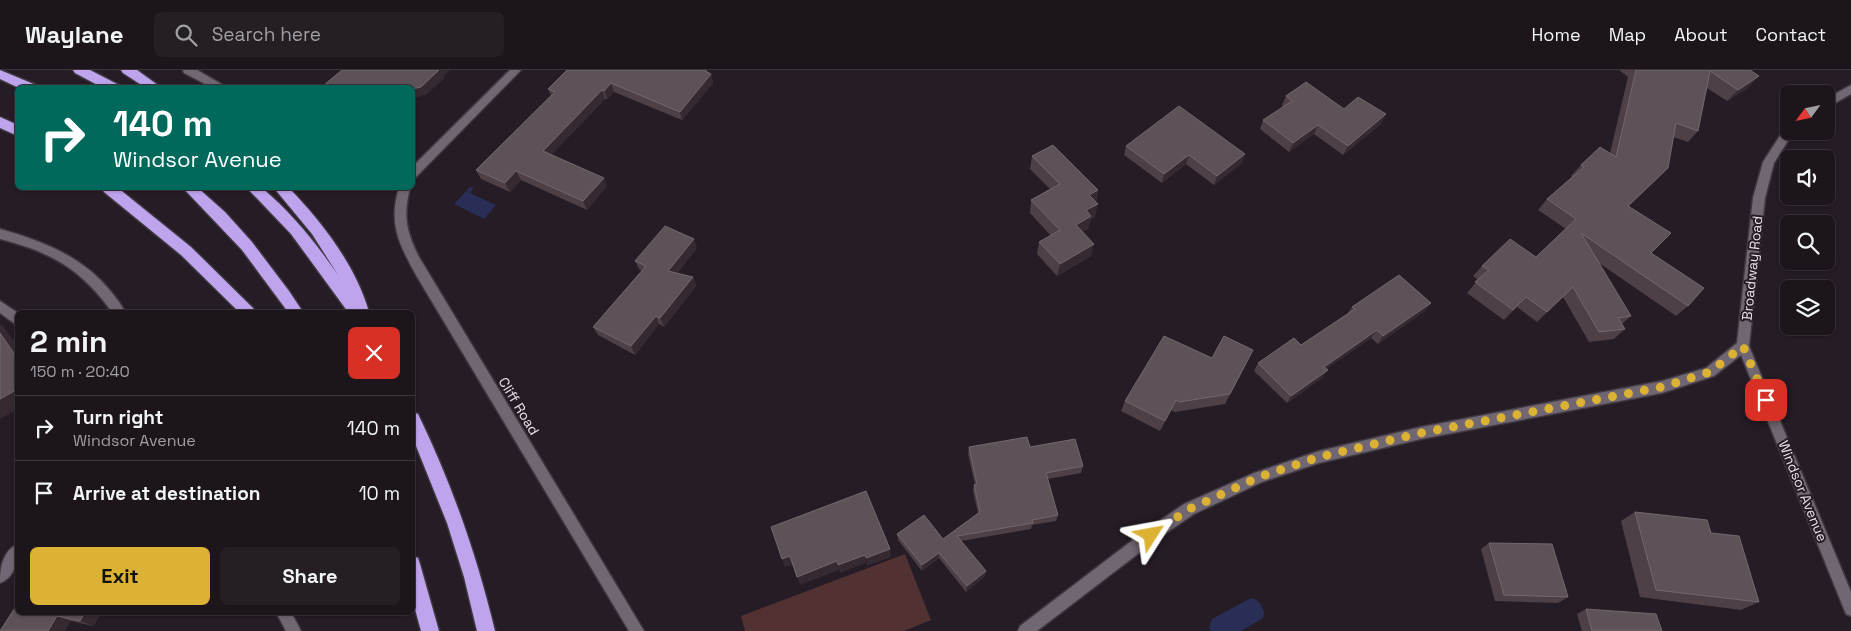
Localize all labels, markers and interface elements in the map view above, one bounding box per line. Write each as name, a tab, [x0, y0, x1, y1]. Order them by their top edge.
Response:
search box	[154, 12, 504, 57]
text: Waylane	[25, 19, 124, 50]
icon: search	[172, 21, 200, 49]
text: Search here	[212, 22, 321, 47]
text: Home	[1532, 23, 1581, 46]
text: Map	[1609, 23, 1646, 46]
text: About	[1674, 23, 1728, 46]
text: Contact	[1756, 23, 1826, 46]
north arrow	[1780, 85, 1835, 140]
map controls	[1780, 85, 1835, 335]
text: 140 m	[113, 102, 213, 146]
icon: right	[30, 105, 95, 170]
text: Windsor Avenue	[113, 145, 282, 173]
button: sound	[1780, 150, 1835, 205]
street label: Broadway Road	[1738, 215, 1766, 321]
button: search	[1780, 215, 1835, 270]
button: layers	[1780, 280, 1835, 335]
text: 2 min	[30, 322, 108, 361]
button: close	[348, 327, 400, 379]
text: 150 m · 20:40	[30, 361, 130, 382]
street label: Cliff Road	[495, 374, 543, 438]
pin	[1745, 379, 1787, 421]
icon: arrive	[1752, 386, 1780, 414]
text: Turn right	[73, 405, 163, 430]
icon: right	[30, 414, 58, 442]
text: 140 m	[347, 416, 400, 441]
text: Windsor Avenue	[73, 430, 196, 451]
street label: Windsor Avenue	[1775, 438, 1831, 544]
icon: arrive	[30, 479, 58, 507]
text: Arrive at destination	[73, 481, 261, 506]
text: 10 m	[359, 481, 400, 506]
position arrow	[1124, 508, 1176, 560]
button: Exit	[30, 547, 210, 605]
button: Share	[220, 547, 400, 605]

